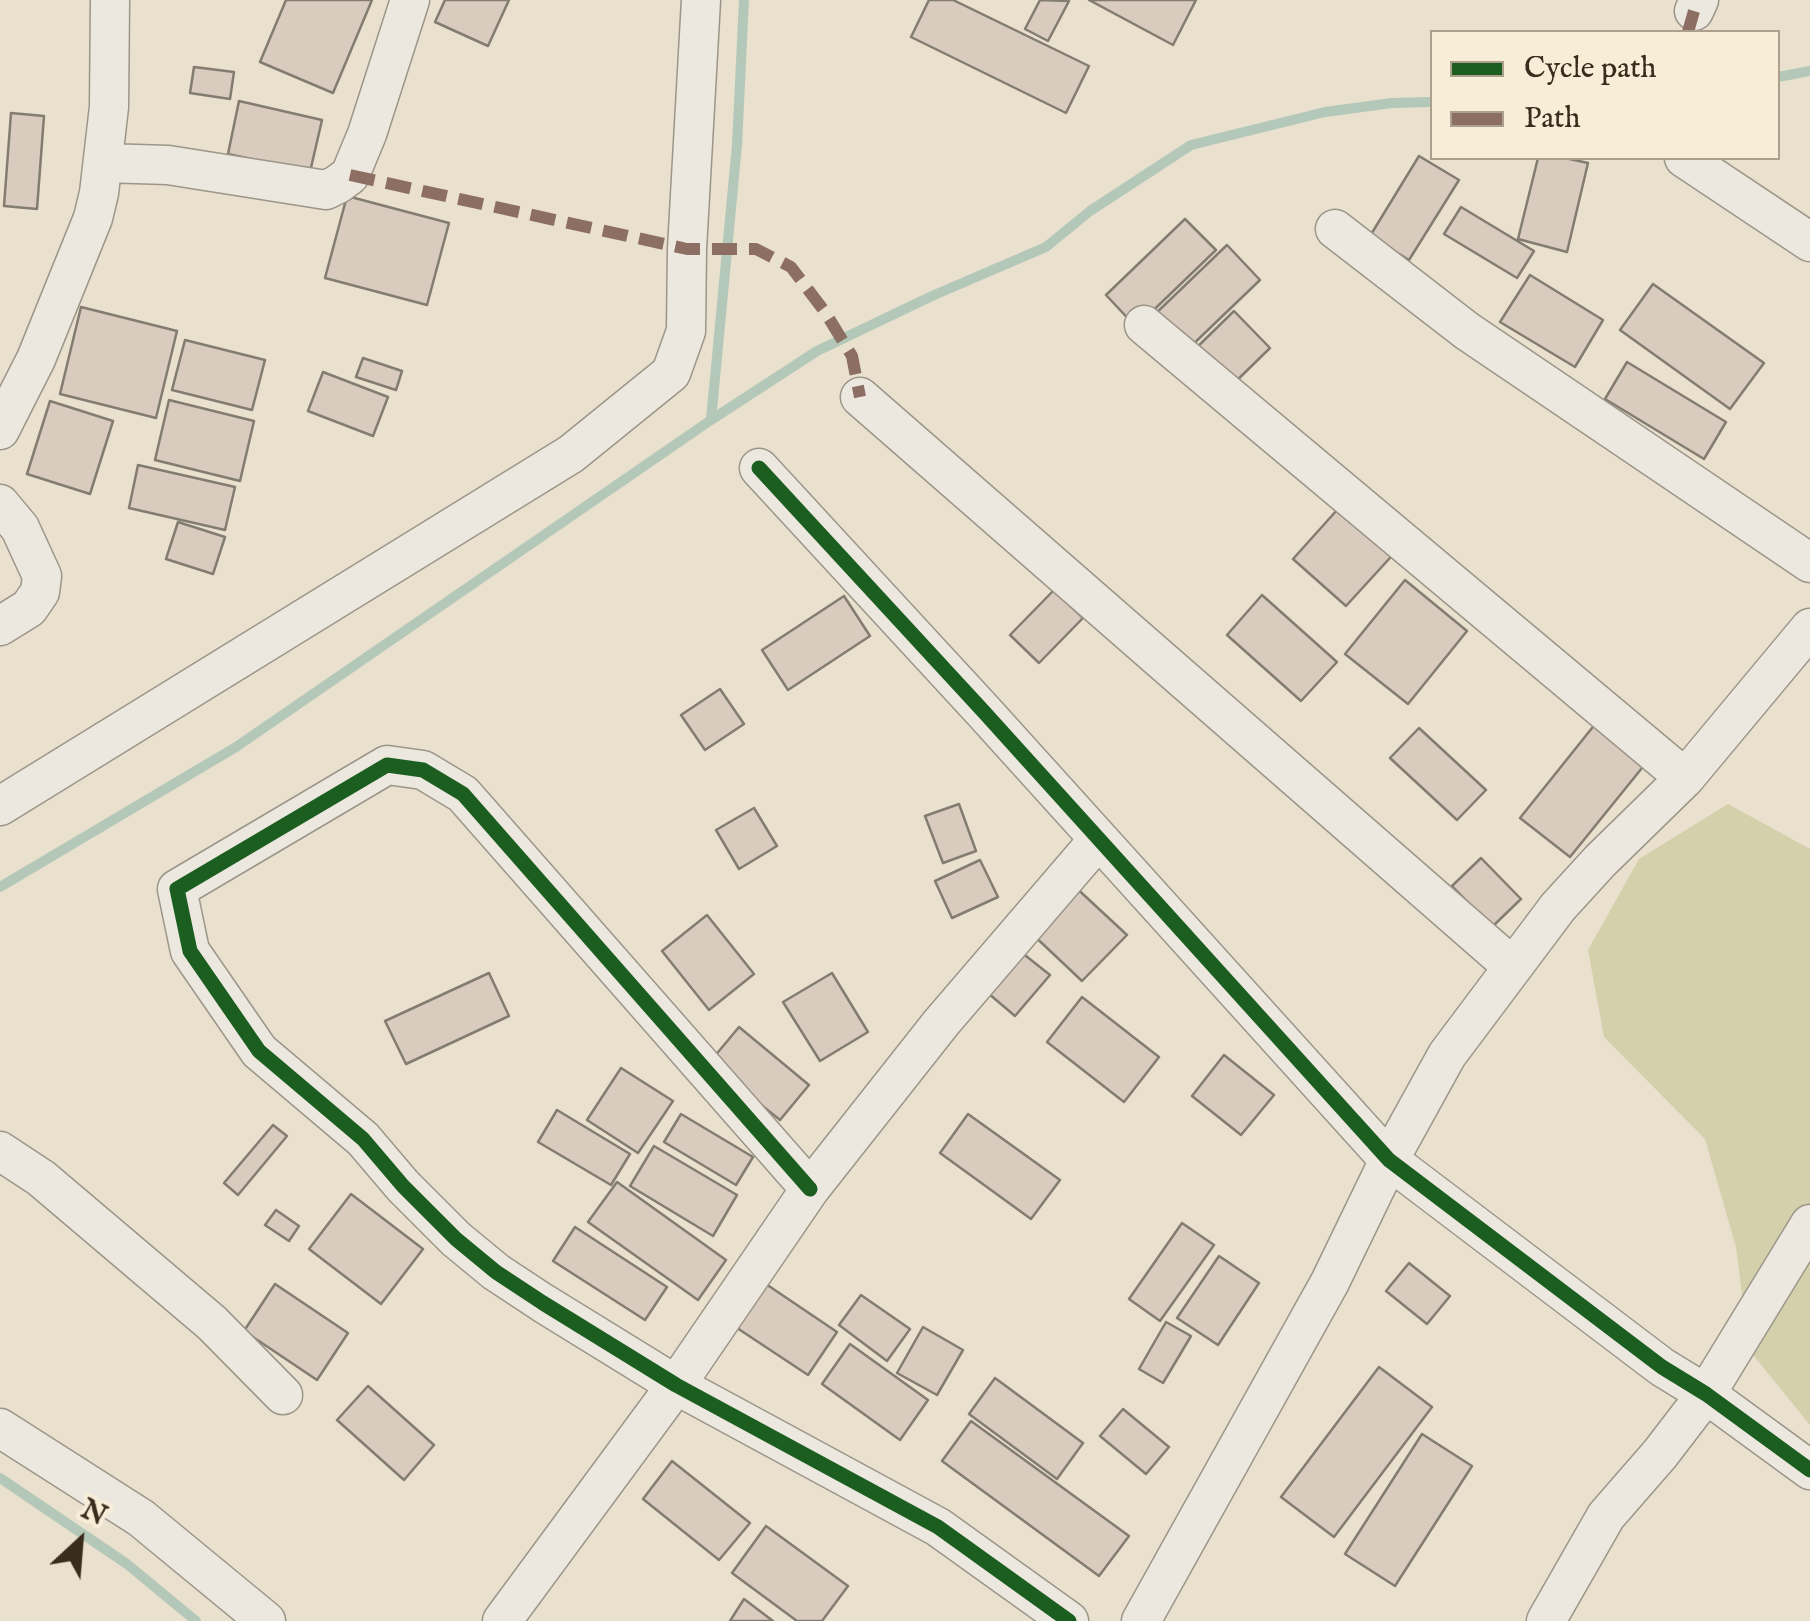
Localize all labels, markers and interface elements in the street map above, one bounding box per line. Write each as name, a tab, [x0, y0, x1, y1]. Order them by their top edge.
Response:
legend	[1430, 30, 1780, 160]
text: Cycle path	[1524, 50, 1657, 88]
text: Path	[1524, 100, 1580, 138]
north arrow	[30, 1491, 130, 1591]
text: N	[75, 1493, 112, 1535]

